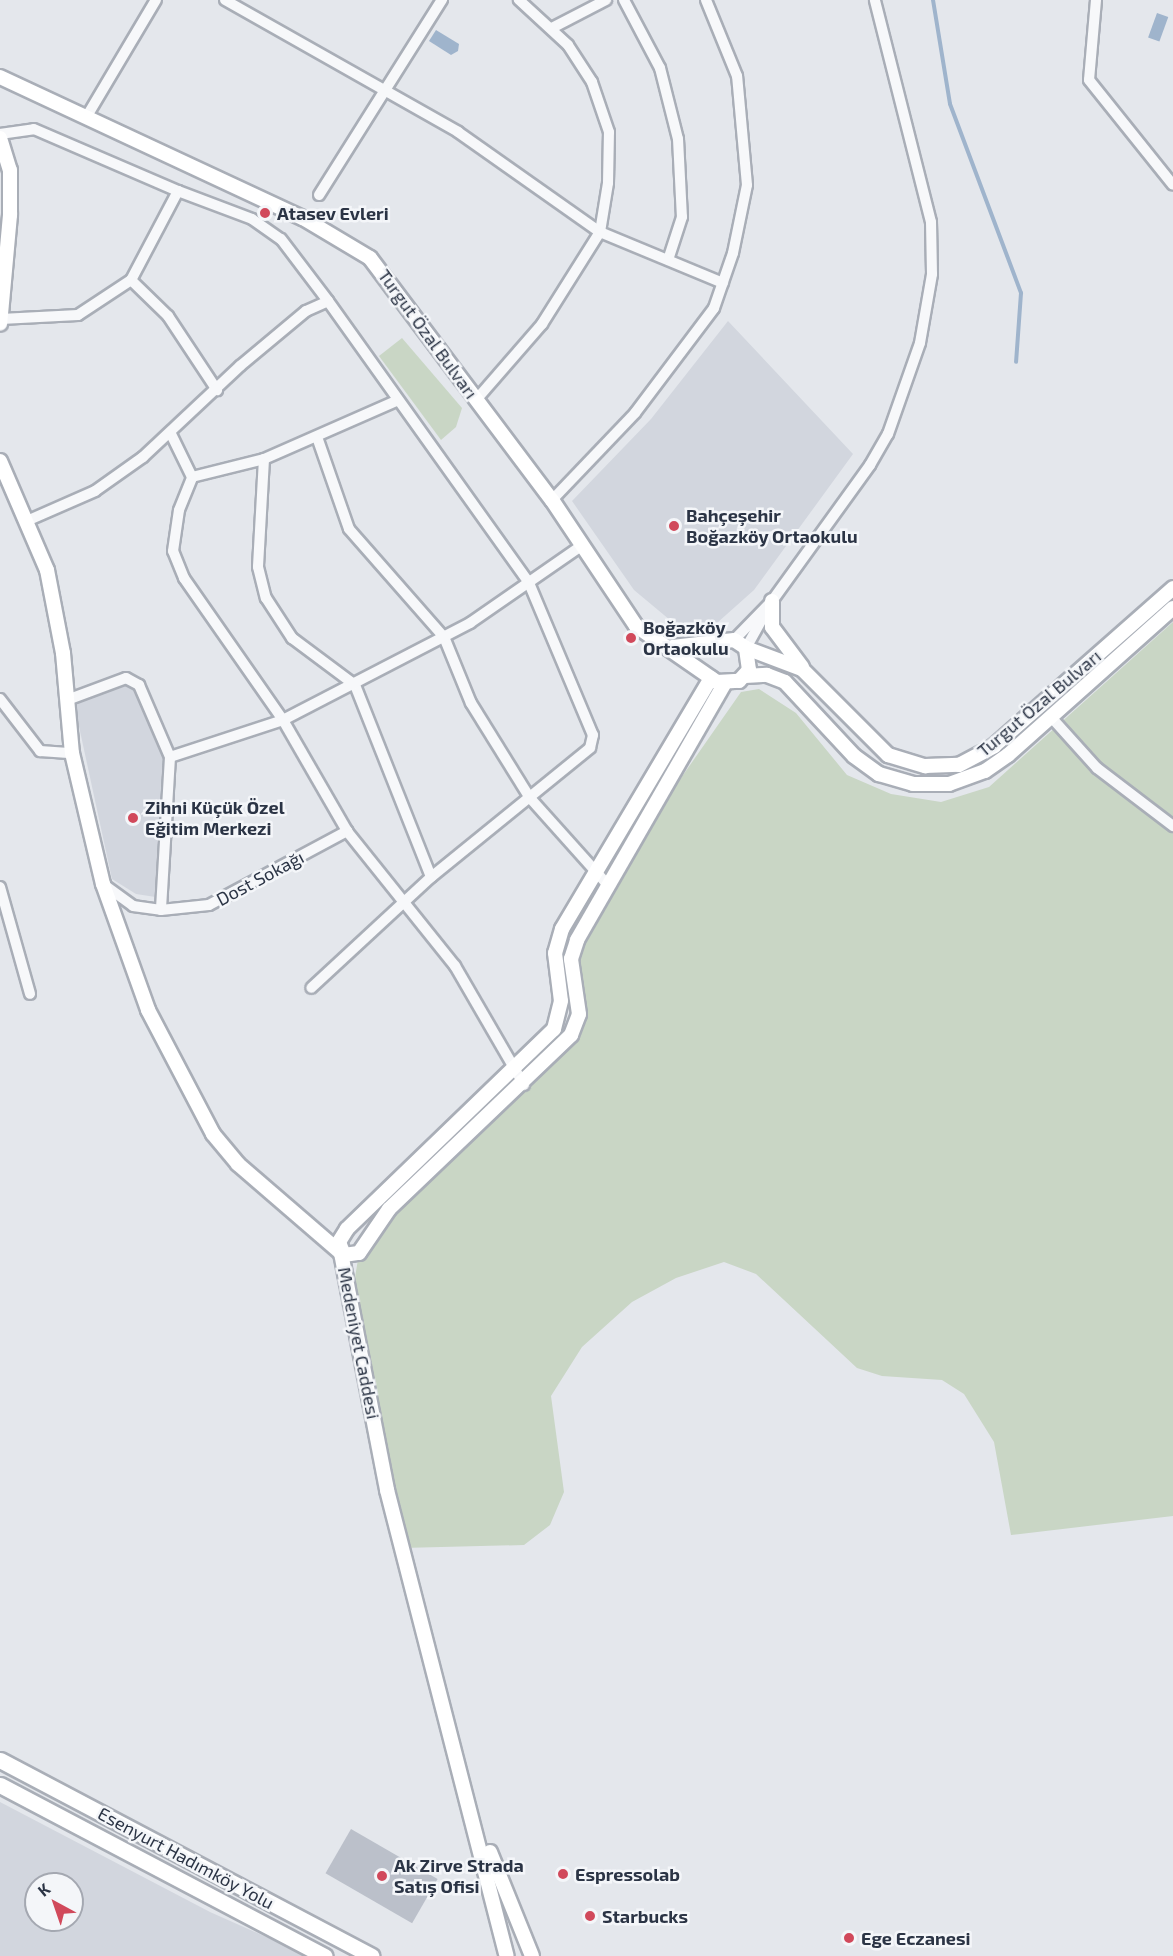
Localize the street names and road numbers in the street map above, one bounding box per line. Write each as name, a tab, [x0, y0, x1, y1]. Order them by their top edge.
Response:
street label: Turgut Özal Bulvarı	[374, 265, 482, 403]
street label: Turgut Özal Bulvarı	[973, 645, 1105, 761]
street label: Dost Sokağı	[213, 846, 307, 910]
street label: Medeniyet Caddesi	[334, 1265, 384, 1421]
street label: Esenyurt Hadımköy Yolu	[94, 1802, 278, 1914]

